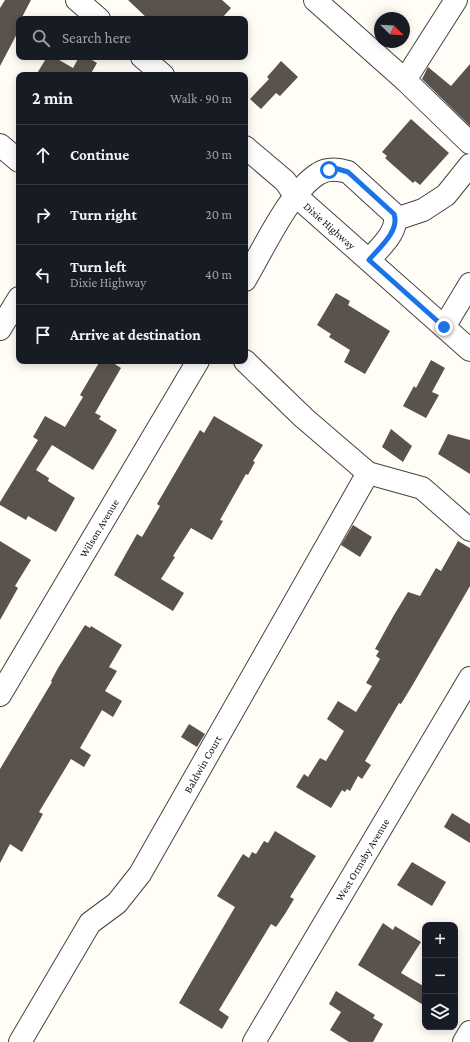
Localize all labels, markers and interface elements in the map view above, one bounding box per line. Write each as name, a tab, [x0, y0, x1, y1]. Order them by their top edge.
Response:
north arrow	[374, 12, 410, 48]
search box	[16, 16, 248, 60]
icon: search	[30, 27, 52, 49]
text: Search here	[62, 30, 131, 46]
text: 2 min	[32, 89, 73, 108]
text: Walk · 90 m	[170, 91, 232, 106]
icon: ahead	[32, 144, 54, 166]
text: Continue	[70, 147, 129, 163]
text: 30 m	[206, 147, 232, 162]
route start	[320, 161, 338, 179]
street label: Dixie Highway	[301, 200, 359, 253]
icon: right	[32, 204, 54, 226]
text: Turn right	[70, 207, 137, 223]
text: 20 m	[206, 207, 232, 222]
text: Turn left	[70, 259, 126, 275]
icon: left	[32, 264, 54, 286]
text: 40 m	[205, 267, 232, 282]
text: Dixie Highway	[70, 275, 146, 290]
route end	[435, 318, 453, 336]
icon: arrive	[32, 324, 54, 346]
text: Arrive at destination	[70, 327, 201, 343]
street label: Wilson Avenue	[77, 497, 121, 560]
street label: Baldwin Court	[181, 733, 224, 795]
street label: West Ormsby Avenue	[333, 816, 391, 903]
map controls	[422, 922, 458, 1030]
button: +	[422, 922, 458, 958]
button: −	[422, 958, 458, 994]
button: layers	[422, 994, 458, 1030]

